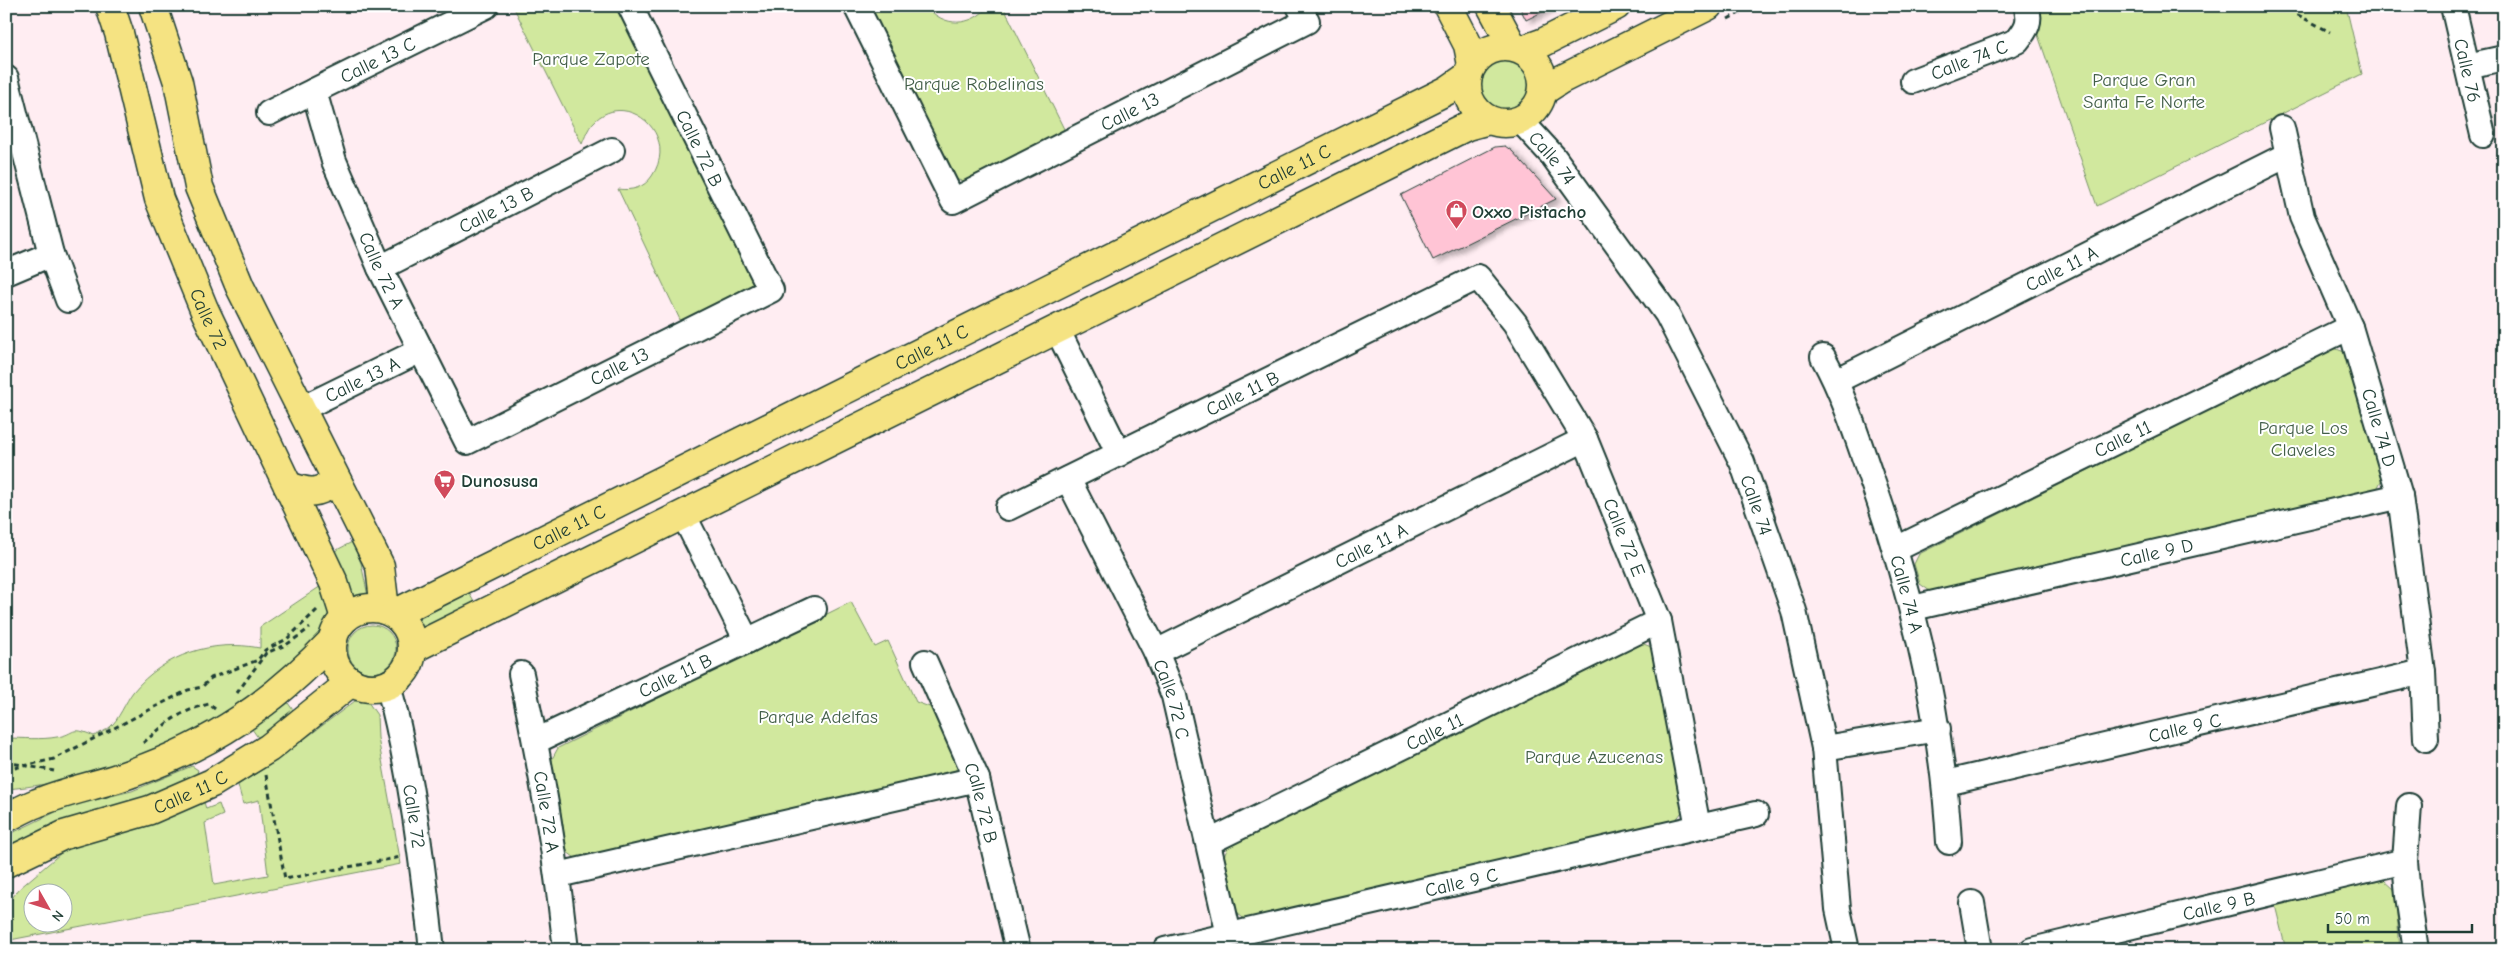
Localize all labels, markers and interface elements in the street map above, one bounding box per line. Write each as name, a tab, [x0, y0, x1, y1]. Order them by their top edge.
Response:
street label: Calle 13 C	[337, 32, 419, 88]
street label: Calle 74 C	[1928, 36, 2011, 85]
street label: Calle 76	[2449, 36, 2485, 105]
park label: Parque Zapote	[532, 48, 650, 70]
park label: Parque Gran Santa Fe Norte	[2083, 69, 2205, 113]
park label: Parque Robelinas	[904, 73, 1044, 95]
street label: Calle 13	[1097, 88, 1163, 136]
street label: Calle 72 B	[671, 106, 727, 190]
street label: Calle 74	[1524, 127, 1580, 189]
street label: Calle 11 C	[1254, 140, 1335, 195]
street label: Calle 13 B	[455, 182, 537, 238]
shop icon: Oxxo Pistacho	[1444, 199, 1468, 230]
place label: Oxxo Pistacho	[1472, 201, 1587, 223]
street label: Calle 72 A	[354, 229, 409, 313]
street label: Calle 11 A	[2022, 242, 2102, 296]
street label: Calle 72	[185, 285, 232, 353]
street label: Calle 11 C	[892, 320, 972, 375]
street label: Calle 13	[587, 343, 653, 391]
street label: Calle 13 A	[322, 352, 403, 407]
street label: Calle 11 B	[1202, 366, 1283, 421]
street label: Calle 74 D	[2357, 386, 2401, 470]
street label: Calle 11	[2091, 416, 2155, 462]
park label: Parque Los Claveles	[2258, 417, 2348, 461]
supermarket icon: Dunosusa	[433, 468, 457, 499]
place label: Dunosusa	[461, 470, 538, 492]
street label: Calle 74	[1735, 472, 1777, 538]
street label: Calle 72 E	[1598, 495, 1650, 580]
street label: Calle 11 C	[529, 501, 610, 555]
street label: Calle 11 A	[1331, 519, 1411, 573]
street label: Calle 9 D	[2118, 534, 2195, 572]
street label: Calle 74 A	[1885, 553, 1927, 636]
street label: Calle 11 B	[635, 649, 716, 703]
street label: Calle 72 C	[1148, 656, 1194, 742]
park label: Parque Adelfas	[758, 706, 878, 728]
street label: Calle 11	[1403, 709, 1467, 756]
street label: Calle 9 C	[2146, 709, 2224, 748]
park label: Parque Azucenas	[1525, 746, 1663, 768]
street label: Calle 72 B	[959, 759, 1002, 845]
street label: Calle 11 C	[150, 766, 232, 819]
street label: Calle 72 A	[529, 769, 563, 854]
street label: Calle 72	[398, 783, 430, 850]
street label: Calle 9 C	[1423, 864, 1500, 902]
north arrow	[22, 884, 72, 934]
street label: Calle 9 B	[2180, 887, 2258, 926]
scale bar	[2328, 901, 2471, 933]
text: N	[48, 907, 67, 925]
text: 50 m	[2335, 910, 2370, 928]

